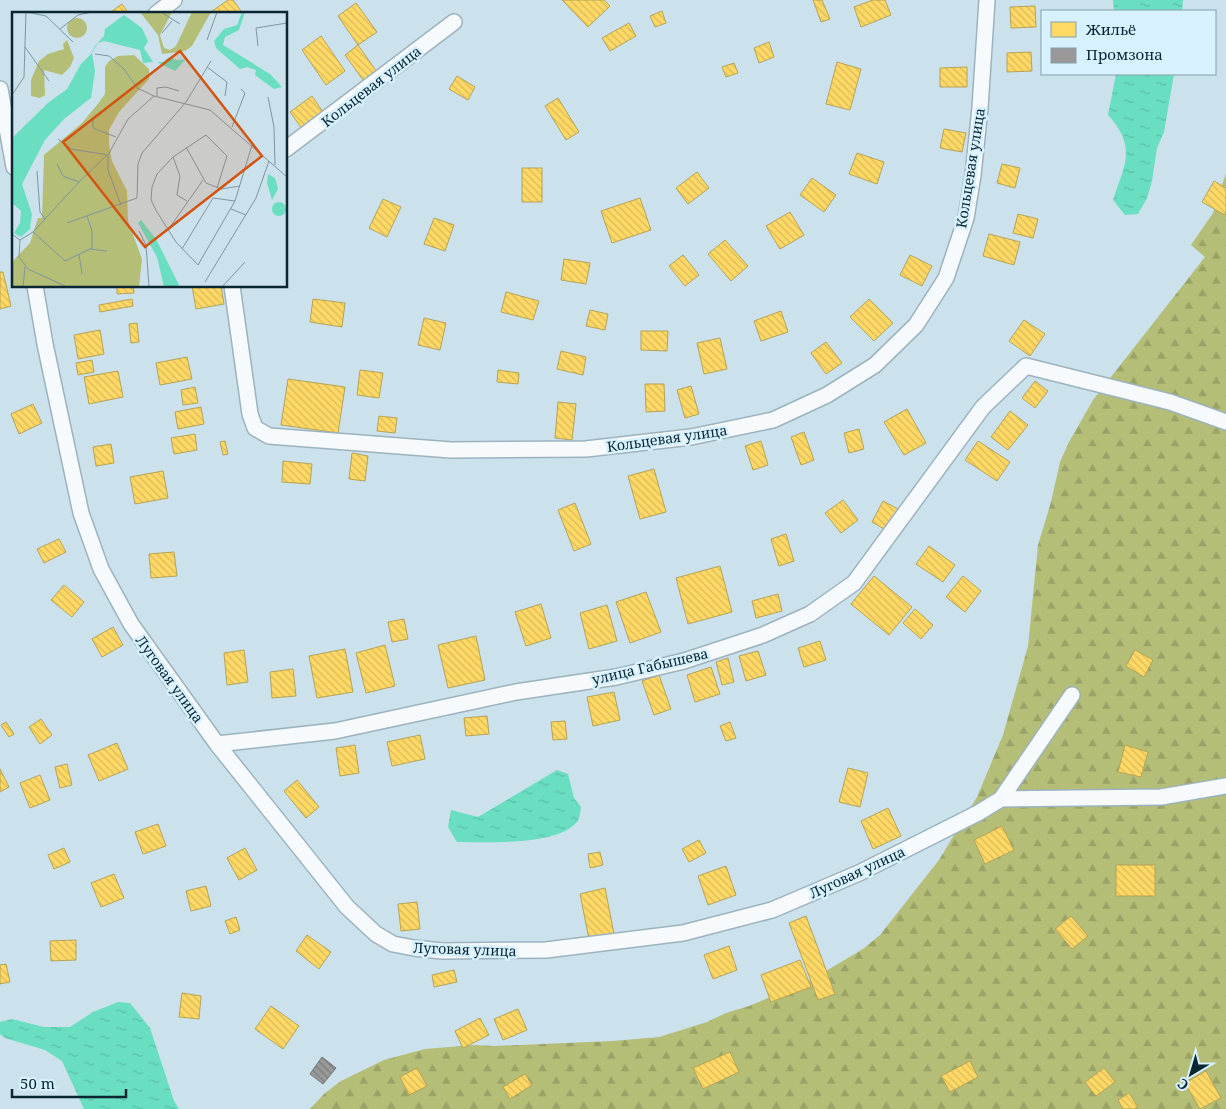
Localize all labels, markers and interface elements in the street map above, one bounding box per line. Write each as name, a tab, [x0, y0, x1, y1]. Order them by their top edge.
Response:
legend	[1041, 10, 1216, 75]
inset map	[12, 12, 288, 288]
text: Жильё	[1085, 19, 1136, 39]
street label: Кольцевая улица	[317, 41, 425, 131]
text: Промзона	[1086, 44, 1163, 64]
street label: Кольцевая улица	[951, 107, 989, 229]
street label: Кольцевая улица	[606, 420, 728, 456]
street label: Луговая улица	[132, 632, 208, 726]
street label: улица Габышева	[590, 643, 710, 689]
street label: Луговая улица	[806, 842, 908, 902]
street label: Луговая улица	[413, 938, 517, 960]
north arrow	[1166, 1049, 1216, 1099]
scale bar	[12, 1066, 126, 1098]
text: 50 m	[20, 1073, 55, 1093]
text: С	[1173, 1074, 1192, 1095]

